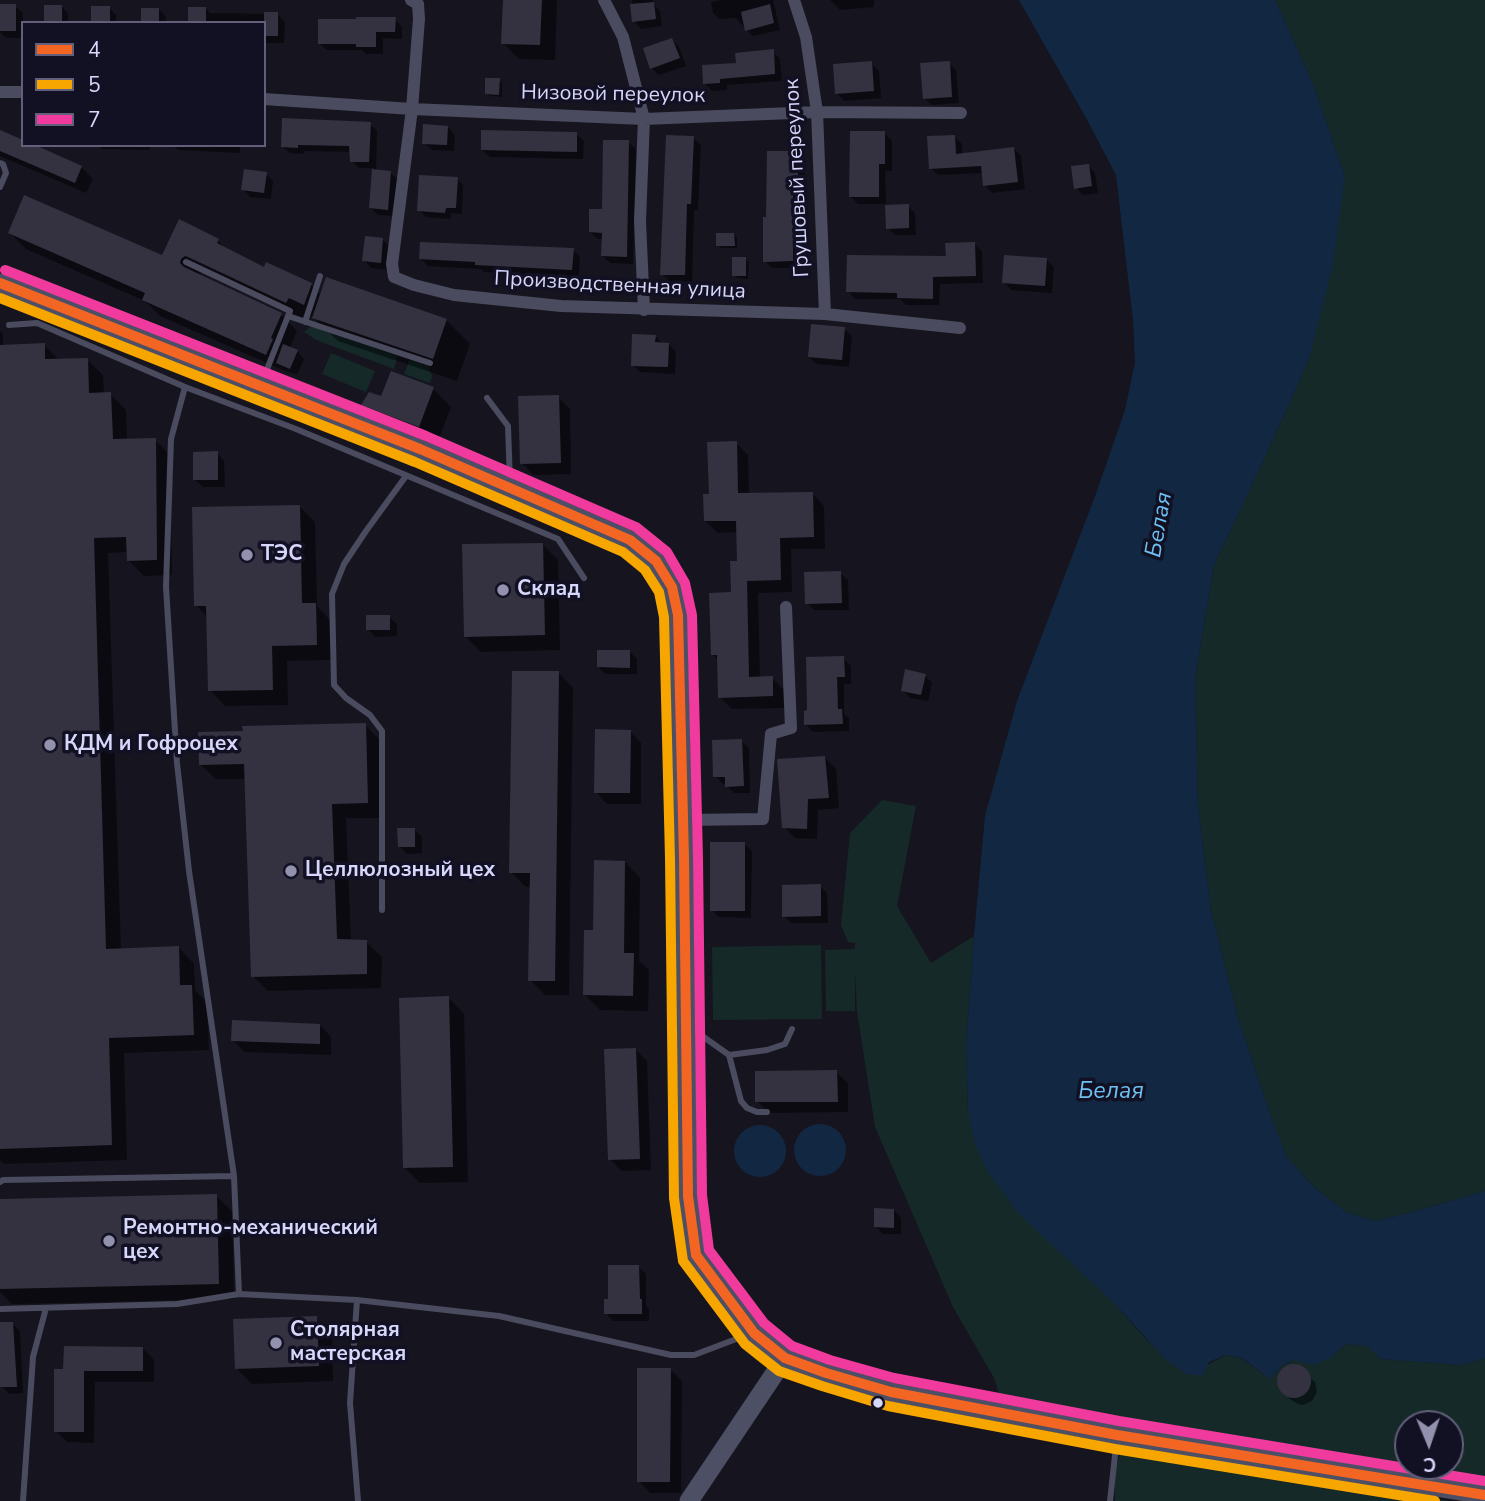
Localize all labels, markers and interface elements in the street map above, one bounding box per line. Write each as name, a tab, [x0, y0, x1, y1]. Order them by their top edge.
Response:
legend	[21, 21, 266, 147]
text: 4	[88, 36, 101, 64]
text: 5	[88, 71, 101, 99]
street label: Грушовый переулок	[780, 78, 816, 278]
street label: Низовой переулок	[521, 81, 705, 109]
text: 7	[88, 106, 101, 134]
street label: Производственная улица	[493, 267, 747, 305]
water label: Белая	[1141, 490, 1179, 560]
place label: ТЭС	[261, 542, 303, 568]
marker: ТЭС	[239, 547, 255, 563]
place label: Склад	[517, 577, 580, 603]
marker: Склад	[495, 582, 511, 598]
place label: КДМ и Гофроцех	[64, 732, 238, 758]
marker: КДМ и Гофроцех	[42, 737, 58, 753]
place label: Целлюлозный цех	[305, 858, 495, 884]
marker: Целлюлозный цех	[283, 863, 299, 879]
water label: Белая	[1078, 1078, 1144, 1106]
place label: Ремонтно-механический цех	[123, 1216, 378, 1266]
marker: Ремонтно-механический цех	[101, 1233, 117, 1249]
place label: Столярная мастерская	[290, 1318, 406, 1368]
marker: Столярная мастерская	[268, 1335, 284, 1351]
unlabelled marker	[871, 1396, 885, 1410]
north arrow	[1394, 1410, 1464, 1480]
text: С	[1423, 1451, 1437, 1477]

